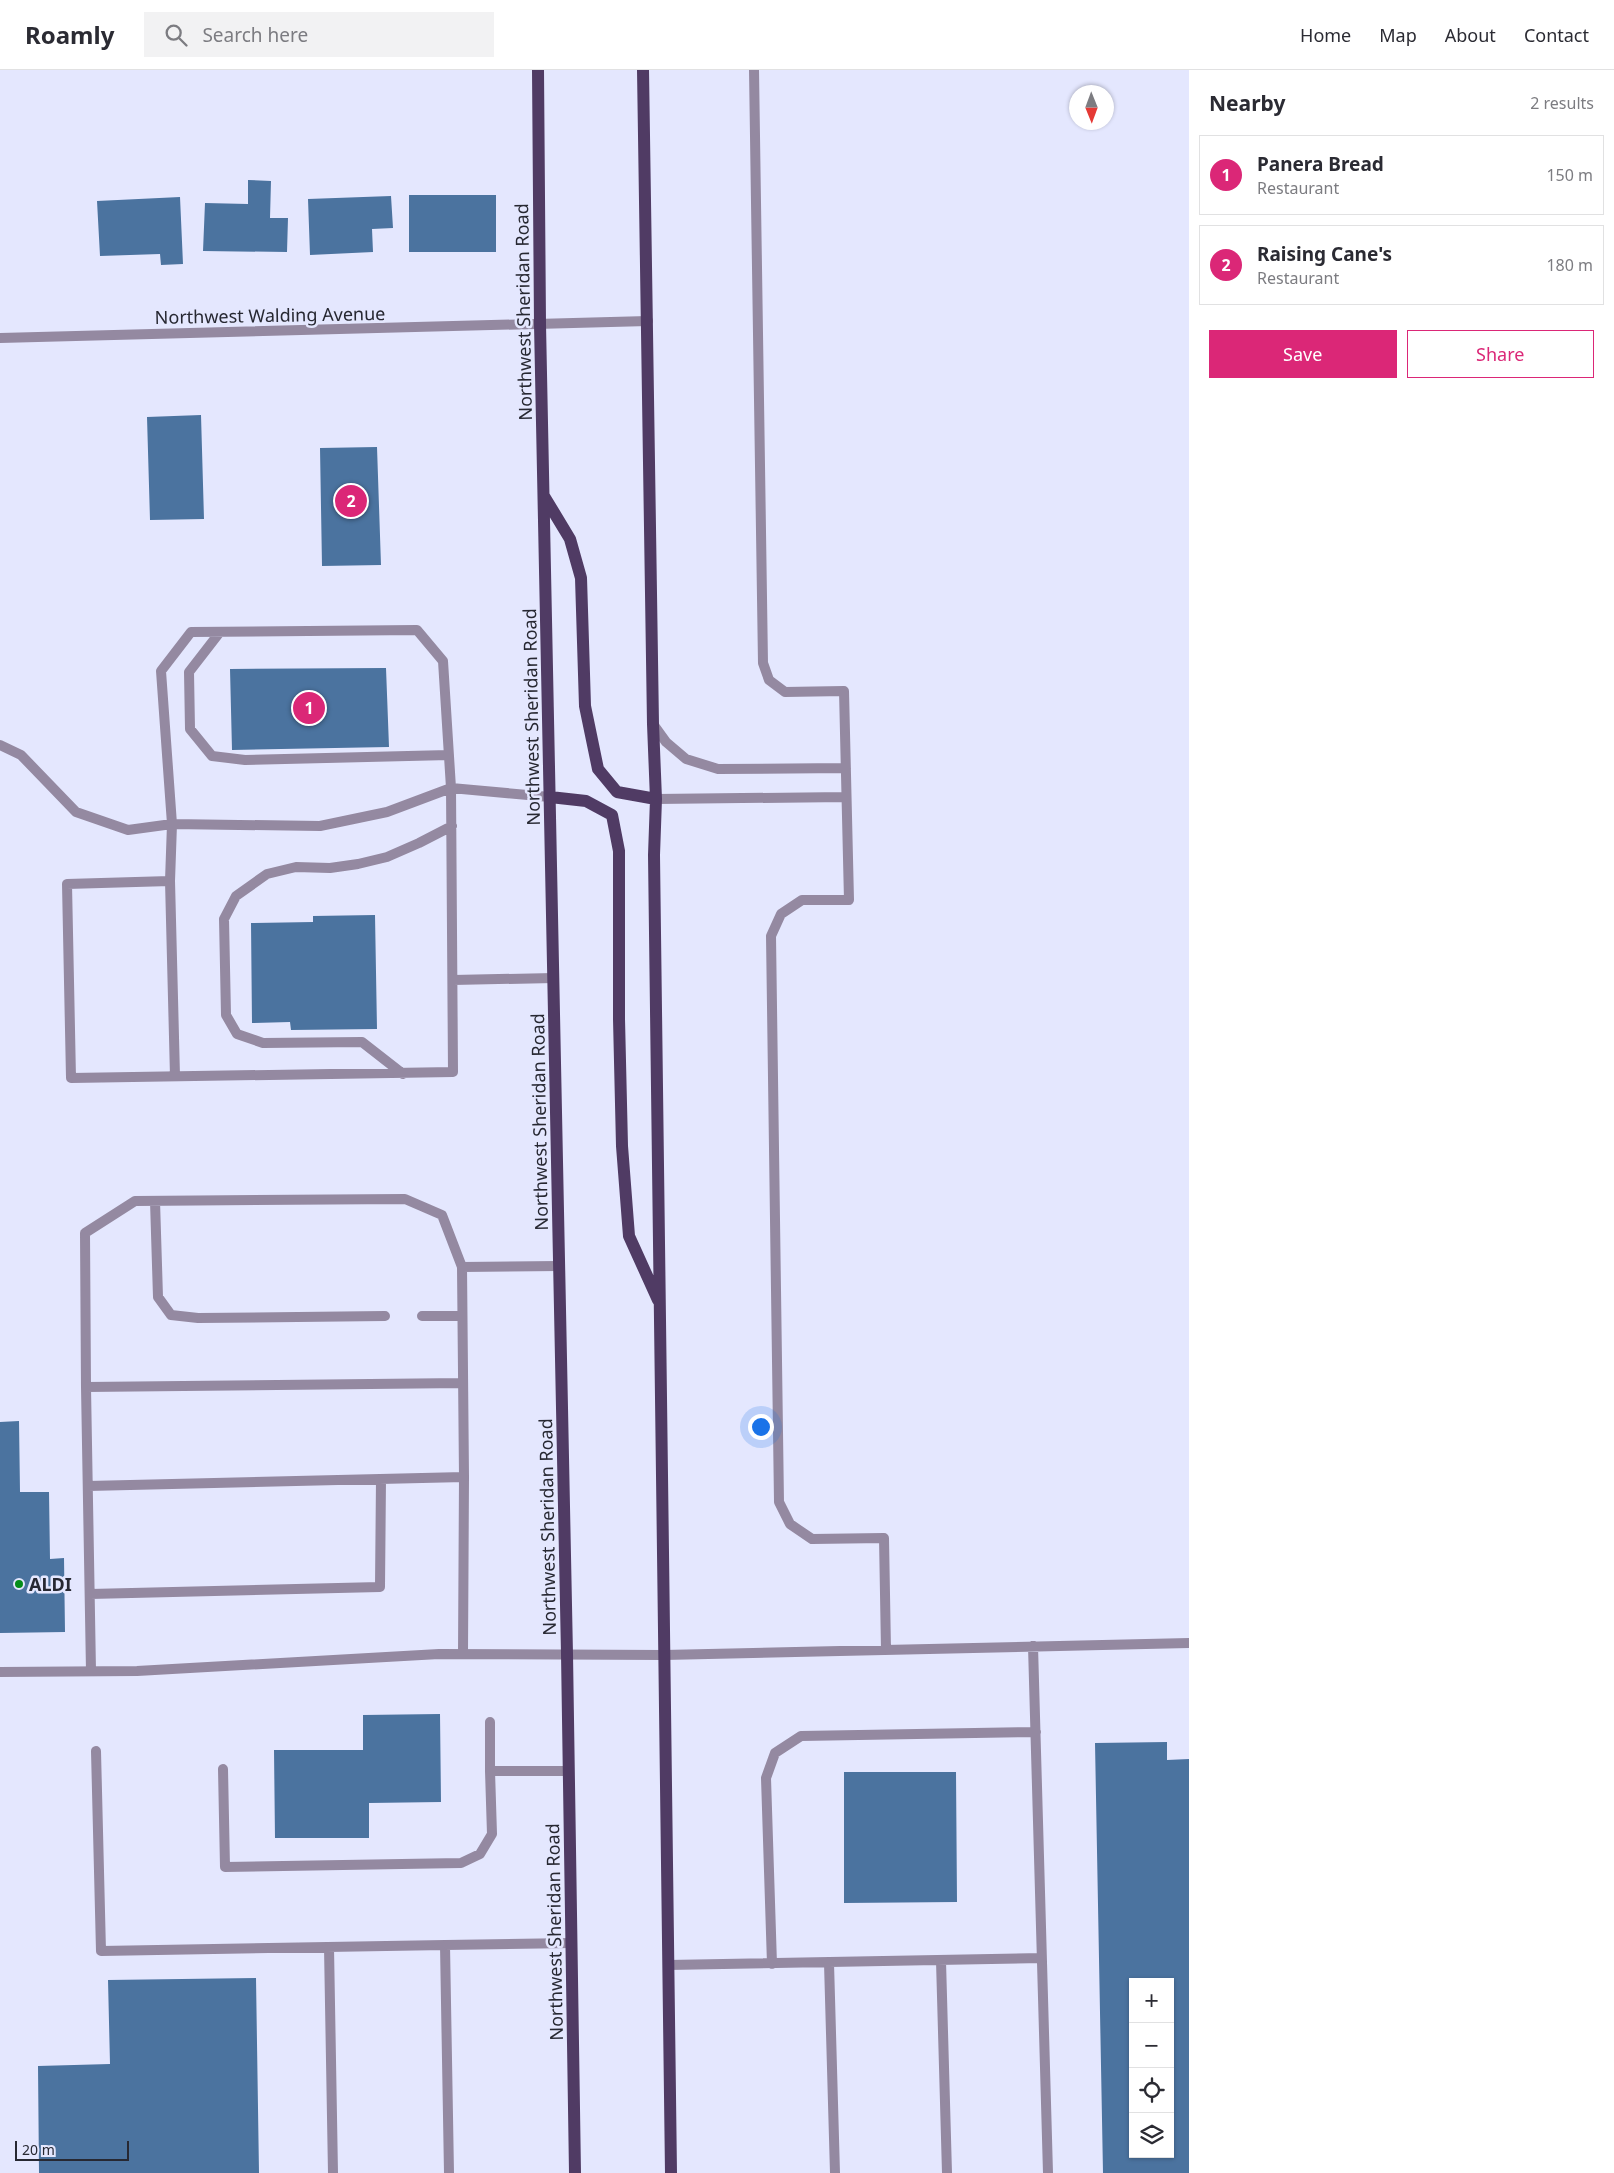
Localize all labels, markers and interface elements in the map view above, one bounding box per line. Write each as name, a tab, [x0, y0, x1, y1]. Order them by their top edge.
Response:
search box	[144, 12, 494, 57]
text: Roamly	[25, 18, 114, 51]
icon: search	[162, 21, 190, 49]
text: Search here	[202, 22, 308, 48]
text: Home	[1300, 23, 1351, 47]
text: Map	[1379, 23, 1417, 47]
text: About	[1445, 23, 1496, 47]
text: Contact	[1524, 23, 1589, 47]
north arrow	[1069, 85, 1114, 130]
text: Nearby	[1209, 89, 1285, 117]
text: 2 results	[1530, 92, 1594, 114]
text: Panera Bread	[1257, 151, 1384, 177]
text: 1	[1221, 164, 1231, 186]
text: 150 m	[1546, 164, 1593, 186]
text: Restaurant	[1257, 177, 1339, 199]
street label: Northwest Sheridan Road	[509, 203, 537, 421]
text: Raising Cane's	[1257, 241, 1392, 267]
text: 2	[1221, 254, 1231, 276]
text: 180 m	[1546, 254, 1593, 276]
text: Restaurant	[1257, 267, 1339, 289]
street label: Northwest Walding Avenue	[154, 301, 386, 329]
button: Save	[1209, 330, 1397, 378]
button: Share	[1407, 330, 1594, 378]
pin: 2	[335, 482, 367, 520]
street label: Northwest Sheridan Road	[517, 608, 545, 826]
pin: 1	[293, 689, 325, 727]
street label: Northwest Sheridan Road	[525, 1013, 553, 1231]
your location	[748, 1414, 774, 1440]
street label: Northwest Sheridan Road	[533, 1418, 561, 1636]
place label: ALDI	[29, 1572, 72, 1596]
marker: ALDI	[13, 1578, 25, 1590]
street label: Northwest Sheridan Road	[540, 1823, 568, 2041]
map controls	[1129, 1978, 1174, 2158]
button: +	[1129, 1978, 1174, 2023]
button: −	[1129, 2023, 1174, 2068]
button: locate	[1129, 2068, 1174, 2113]
button: layers	[1129, 2113, 1174, 2158]
scale bar	[15, 2138, 129, 2161]
text: 20 m	[22, 2140, 55, 2159]

